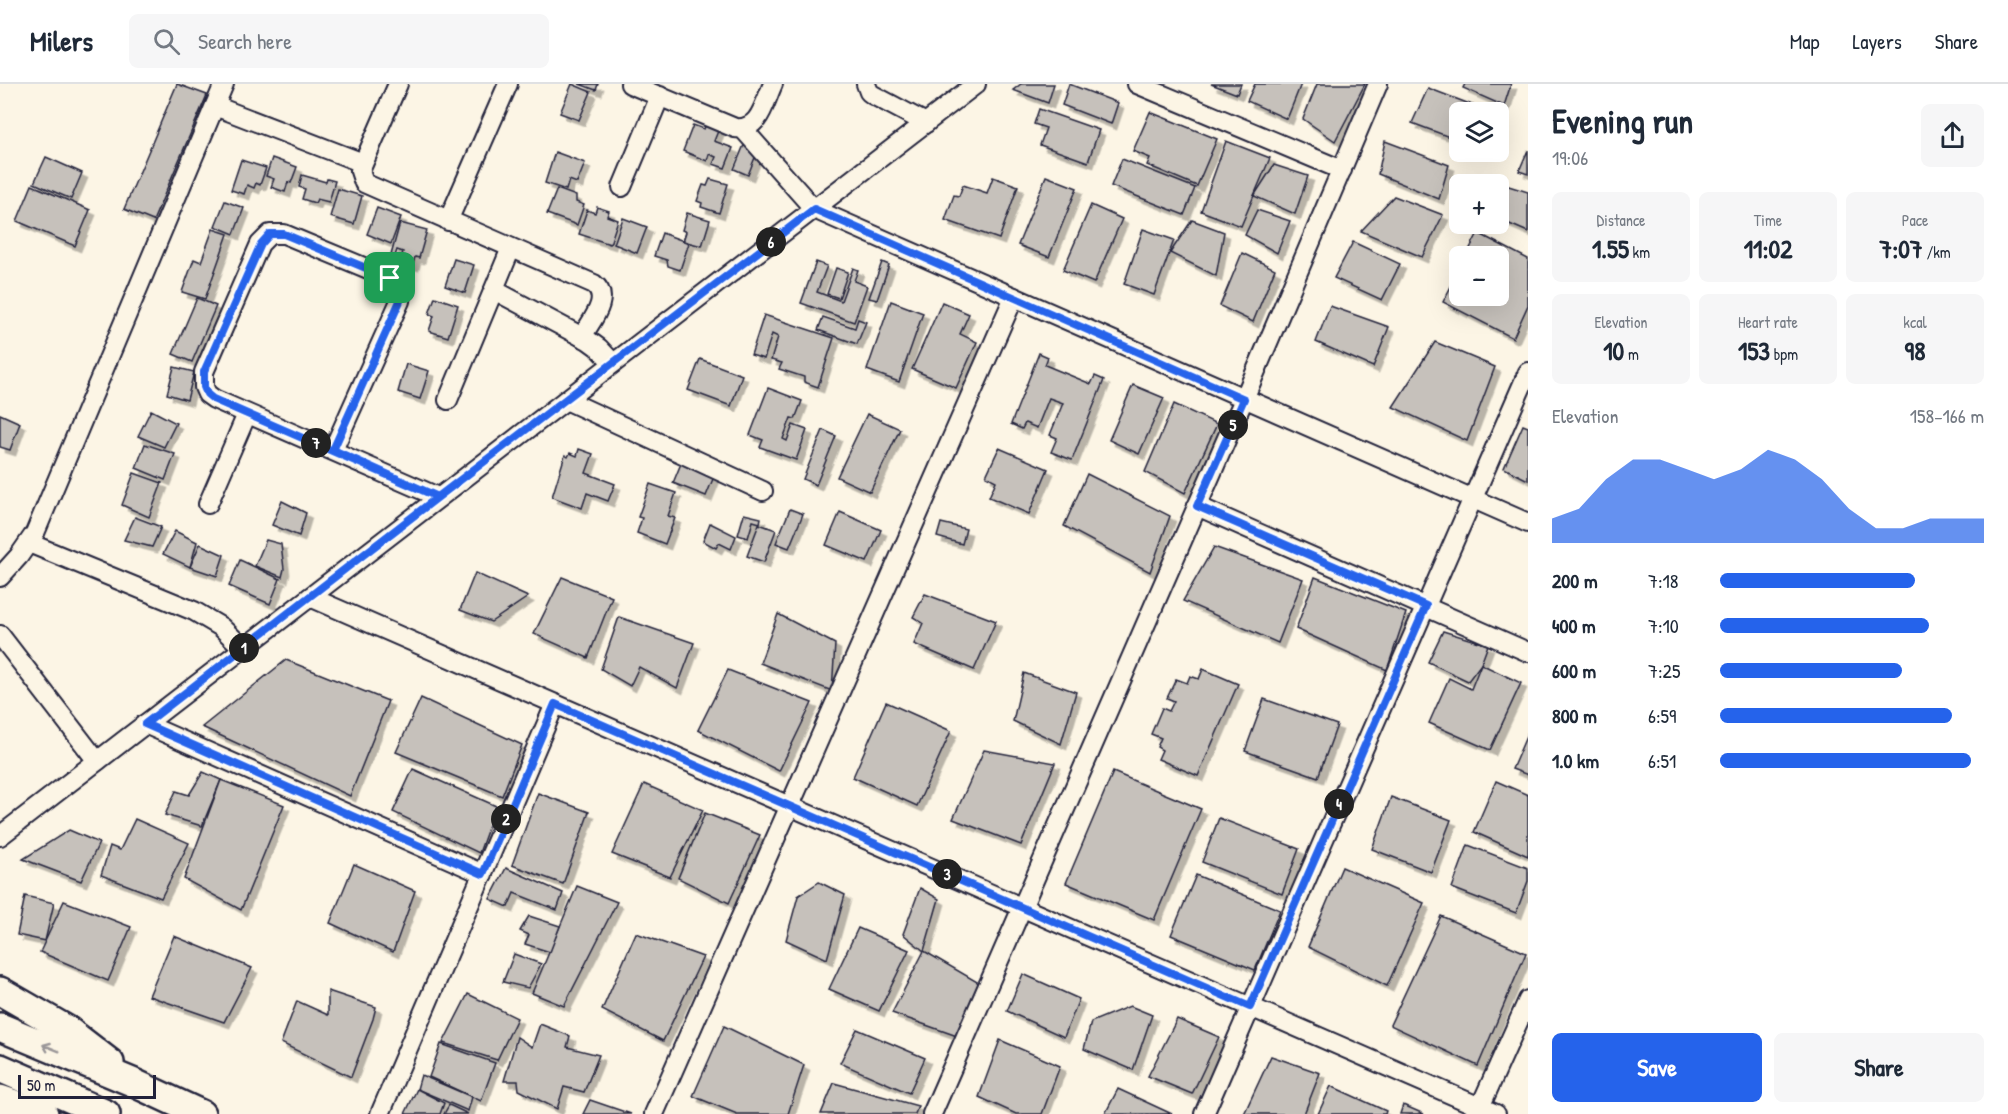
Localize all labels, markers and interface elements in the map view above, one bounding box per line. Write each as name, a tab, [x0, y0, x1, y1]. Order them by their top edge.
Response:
search box	[129, 14, 549, 68]
text: Milers	[30, 22, 93, 60]
icon: search	[150, 25, 183, 58]
text: Search here	[198, 26, 292, 56]
text: Map	[1790, 27, 1819, 56]
text: Layers	[1852, 27, 1902, 56]
text: Share	[1935, 27, 1978, 56]
text: Evening run	[1552, 99, 1693, 143]
map controls	[1449, 102, 1509, 306]
button: layers	[1449, 102, 1509, 162]
button: share	[1921, 104, 1984, 167]
text: 19:06	[1552, 144, 1588, 171]
button: +	[1449, 174, 1509, 234]
text: Distance	[1597, 209, 1645, 231]
text: Time	[1754, 209, 1782, 231]
text: Pace	[1902, 209, 1928, 231]
pin: 6	[756, 227, 786, 257]
text: 6	[768, 231, 774, 253]
text: 1.55	[1592, 231, 1629, 266]
text: 11:02	[1744, 231, 1792, 266]
text: 7:07	[1879, 231, 1923, 266]
text: km	[1629, 241, 1650, 263]
text: /km	[1923, 241, 1951, 263]
button: −	[1449, 246, 1509, 306]
pin	[364, 252, 415, 303]
icon: arrive	[373, 261, 406, 294]
text: Elevation	[1594, 311, 1648, 333]
text: Heart rate	[1738, 311, 1798, 333]
text: kcal	[1903, 311, 1927, 333]
text: 10	[1603, 333, 1624, 368]
text: 153	[1738, 333, 1770, 368]
text: 98	[1905, 333, 1925, 368]
text: m	[1624, 343, 1639, 365]
text: bpm	[1770, 343, 1798, 365]
text: Elevation	[1552, 402, 1618, 429]
text: 158–166 m	[1910, 402, 1984, 429]
pin: 5	[1218, 410, 1248, 440]
text: 5	[1230, 414, 1236, 436]
pin: 7	[301, 428, 331, 458]
text: 7	[312, 432, 320, 454]
text: 200 m	[1552, 567, 1597, 594]
text: 7:18	[1648, 567, 1678, 594]
text: 400 m	[1552, 612, 1596, 639]
text: 7:10	[1648, 612, 1679, 639]
pin: 1	[229, 633, 259, 663]
text: 1	[241, 637, 247, 659]
text: 600 m	[1552, 657, 1596, 684]
text: 7:25	[1648, 657, 1680, 684]
text: 800 m	[1552, 702, 1597, 729]
text: 6:59	[1648, 702, 1676, 729]
text: 1.0 km	[1552, 747, 1599, 774]
text: 6:51	[1648, 747, 1676, 774]
pin: 4	[1324, 789, 1354, 819]
text: 4	[1336, 793, 1342, 815]
pin: 2	[491, 804, 521, 834]
text: 2	[502, 808, 510, 830]
pin: 3	[932, 859, 962, 889]
text: 3	[943, 863, 951, 885]
button: Save	[1552, 1033, 1762, 1102]
button: Share	[1774, 1033, 1984, 1102]
one-way arrow	[42, 1042, 61, 1053]
scale bar	[18, 1072, 156, 1100]
text: 50 m	[27, 1074, 56, 1096]

